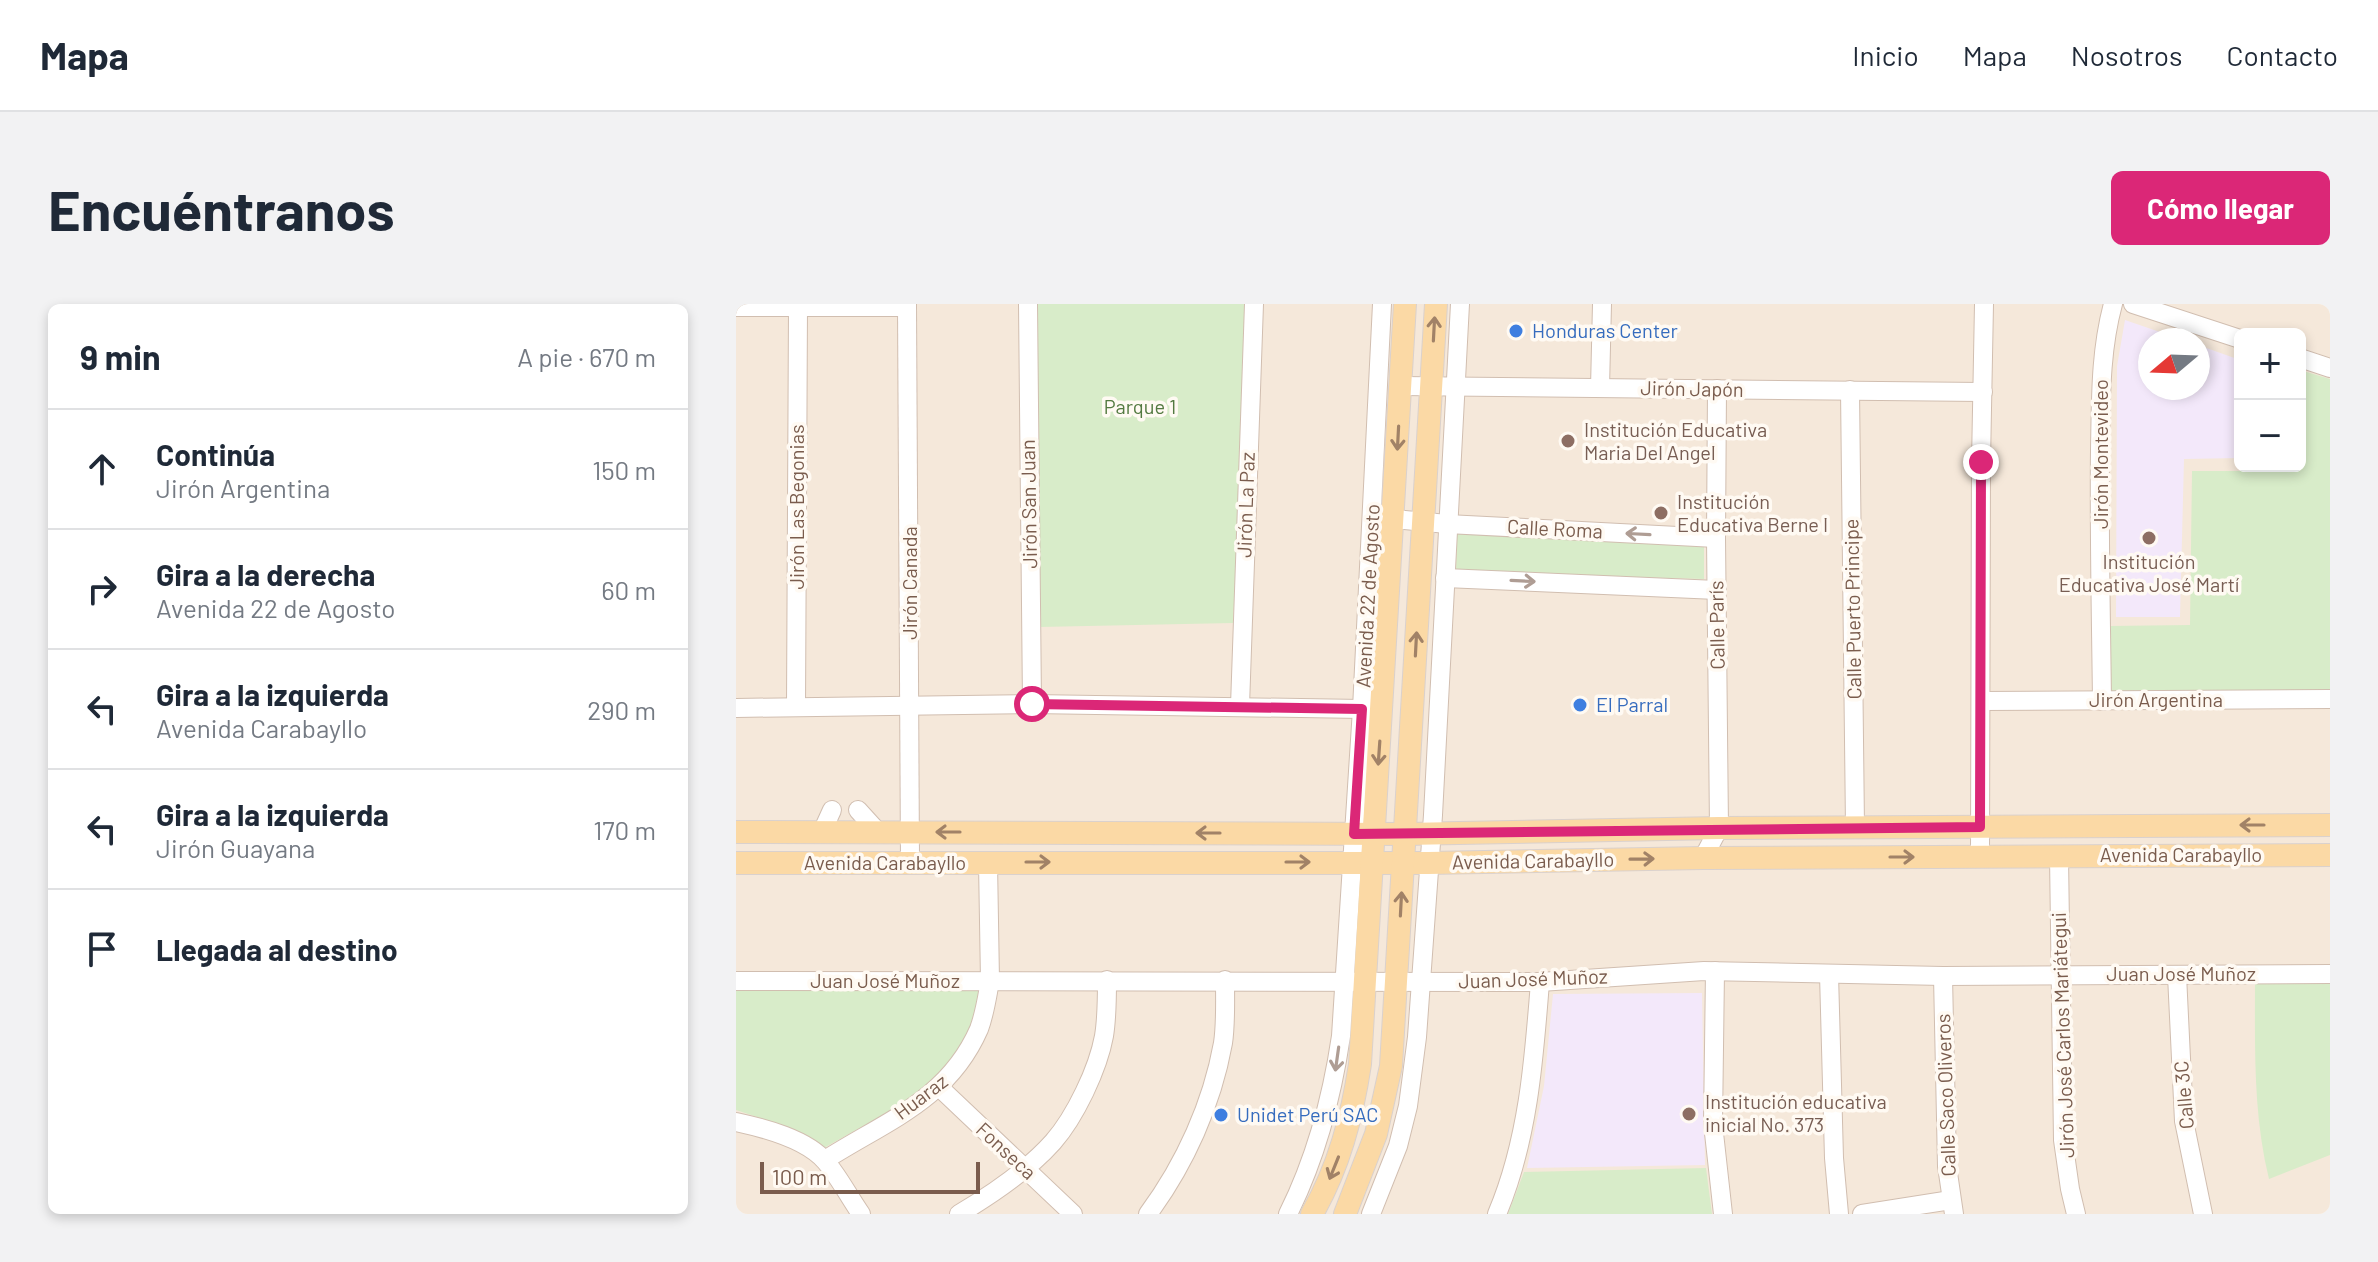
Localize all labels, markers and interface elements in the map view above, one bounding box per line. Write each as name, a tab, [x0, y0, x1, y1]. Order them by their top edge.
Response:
text: Mapa	[40, 32, 129, 78]
text: Inicio	[1852, 38, 1919, 72]
text: Mapa	[1963, 38, 2027, 72]
text: Nosotros	[2071, 38, 2183, 72]
text: Contacto	[2227, 38, 2338, 72]
button: Cómo llegar	[2111, 171, 2330, 245]
text: Encuéntranos	[48, 175, 395, 242]
one-way arrow	[1427, 316, 1442, 343]
place label: Honduras Center	[1532, 318, 1678, 342]
marker: Honduras Center	[1507, 322, 1525, 340]
north arrow	[2138, 328, 2210, 400]
map controls	[2234, 328, 2306, 472]
button: +	[2234, 328, 2306, 400]
text: 9 min	[80, 336, 161, 377]
text: A pie · 670 m	[517, 341, 656, 372]
street label: Jirón Japón	[1640, 375, 1744, 401]
street label: Jirón Montevideo	[2088, 379, 2112, 529]
park label: Parque 1	[1104, 394, 1176, 418]
button: −	[2234, 400, 2306, 472]
place label: Institución Educativa Maria Del Angel	[1584, 417, 1767, 464]
street label: Jirón Las Begonias	[784, 424, 808, 590]
one-way arrow	[1390, 424, 1405, 451]
marker: Institución Educativa Maria Del Angel	[1559, 432, 1577, 450]
text: Continúa	[156, 436, 275, 472]
street label: Jirón San Juan	[1015, 439, 1041, 569]
route end	[1963, 444, 1999, 480]
icon: ahead	[80, 447, 124, 491]
street label: Jirón La Paz	[1231, 452, 1259, 558]
text: 150 m	[592, 454, 656, 485]
text: Jirón Argentina	[156, 472, 330, 503]
place label: Institución Educativa Berne I	[1677, 489, 1828, 536]
street label: Avenida 22 de Agosto	[1350, 503, 1384, 689]
marker: Institución Educativa Berne I	[1652, 504, 1670, 522]
street label: Calle Roma	[1507, 514, 1604, 542]
street label: Calle Puerto Principe	[1838, 518, 1866, 700]
street label: Jirón Canada	[897, 526, 921, 640]
one-way arrow	[1625, 526, 1652, 541]
marker: Institución Educativa José Martí	[2140, 529, 2158, 547]
place label: Institución Educativa José Martí	[2059, 549, 2239, 596]
text: Gira a la derecha	[156, 556, 375, 592]
icon: right	[80, 567, 124, 611]
text: 60 m	[601, 574, 656, 605]
one-way arrow	[1509, 574, 1536, 589]
street label: Calle París	[1703, 580, 1729, 670]
text: Avenida 22 de Agosto	[156, 592, 396, 623]
one-way arrow	[1409, 632, 1424, 658]
text: Gira a la izquierda	[156, 676, 389, 712]
route start	[1014, 686, 1050, 722]
icon: left	[80, 687, 124, 731]
street label: Jirón Argentina	[2089, 687, 2223, 711]
place label: El Parral	[1596, 692, 1668, 716]
text: 290 m	[587, 694, 656, 725]
marker: El Parral	[1571, 696, 1589, 714]
text: Avenida Carabayllo	[156, 712, 367, 743]
one-way arrow	[1372, 739, 1387, 766]
text: Gira a la izquierda	[156, 796, 389, 832]
icon: left	[80, 807, 124, 851]
text: 170 m	[593, 814, 656, 845]
one-way arrow	[2239, 817, 2266, 833]
one-way arrow	[935, 824, 962, 840]
one-way arrow	[1195, 825, 1222, 841]
text: Jirón Guayana	[156, 832, 315, 863]
street label: Avenida Carabayllo	[2100, 842, 2262, 866]
street label: Avenida Carabayllo	[1452, 847, 1614, 873]
one-way arrow	[1888, 849, 1915, 865]
street label: Avenida Carabayllo	[804, 850, 966, 874]
one-way arrow	[1628, 851, 1655, 867]
one-way arrow	[1024, 854, 1051, 870]
one-way arrow	[1284, 854, 1311, 870]
one-way arrow	[1394, 891, 1409, 918]
street label: Jirón José Carlos Mariátegui	[2046, 912, 2078, 1158]
icon: arrive	[80, 927, 124, 971]
text: Llegada al destino	[156, 931, 398, 967]
street label: Juan José Muñoz	[2106, 961, 2256, 985]
street label: Juan José Muñoz	[1458, 963, 1608, 993]
street label: Juan José Muñoz	[810, 968, 960, 992]
street label: Calle Saco Oliveros	[1930, 1013, 1960, 1177]
one-way arrow	[1330, 1046, 1345, 1072]
street label: Calle 3C	[2168, 1060, 2198, 1130]
street label: Huaraz	[889, 1068, 952, 1124]
place label: Institución educativa inicial No. 373	[1705, 1089, 1887, 1136]
place label: Unidet Perú SAC	[1237, 1102, 1378, 1126]
marker: Institución educativa inicial No. 373	[1680, 1105, 1698, 1123]
marker: Unidet Perú SAC	[1212, 1106, 1230, 1124]
street label: Fonseca	[972, 1117, 1042, 1184]
one-way arrow	[1326, 1155, 1340, 1180]
scale bar	[760, 1158, 980, 1194]
text: 100 m	[772, 1163, 827, 1189]

